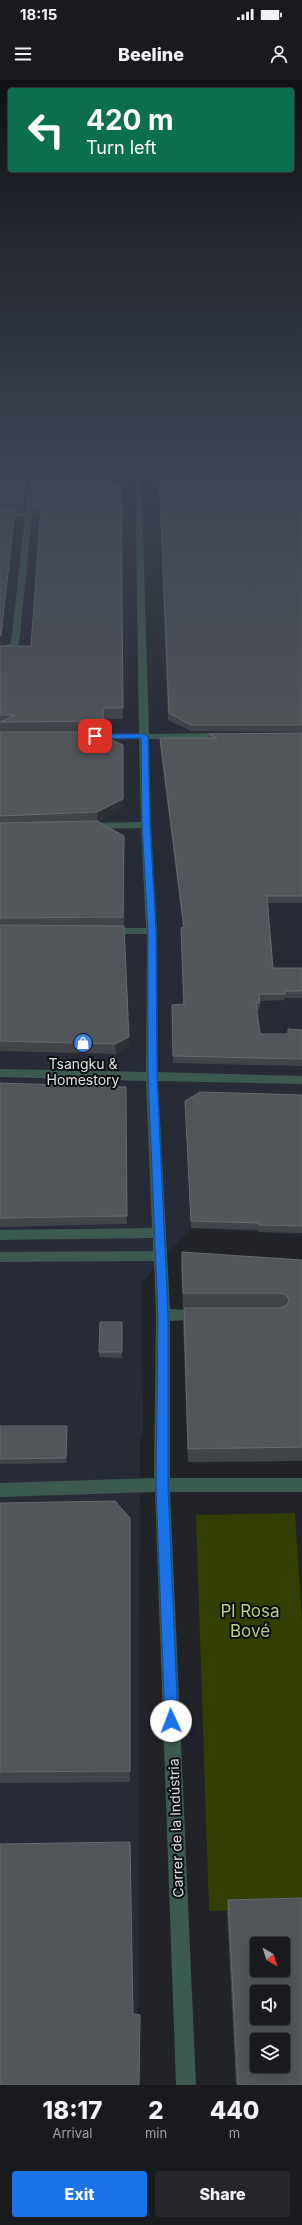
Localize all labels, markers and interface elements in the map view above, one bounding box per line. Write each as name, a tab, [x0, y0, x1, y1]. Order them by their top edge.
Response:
text: 18:15	[20, 5, 57, 24]
icon: menu	[12, 43, 34, 65]
icon: person	[268, 43, 290, 65]
text: Beeline	[118, 44, 184, 65]
text: 420 m	[86, 103, 174, 137]
icon: left	[20, 104, 72, 156]
text: Turn left	[86, 137, 156, 158]
pin	[78, 719, 112, 753]
icon: arrive	[84, 725, 106, 747]
shop icon: Tsangku & Homestory	[72, 1032, 94, 1054]
place label: Tsangku & Homestory	[47, 1055, 120, 1088]
park label: Pl Rosa Bové	[220, 1601, 280, 1641]
position arrow	[150, 1700, 192, 1742]
street label: Carrer de la Indústria	[165, 1758, 186, 1898]
north arrow	[250, 1937, 290, 1977]
map controls	[250, 1937, 290, 2073]
button: sound	[250, 1985, 290, 2025]
button: layers	[250, 2033, 290, 2073]
text: 18:17	[43, 2096, 102, 2125]
text: 2	[148, 2096, 164, 2125]
text: 440	[210, 2096, 259, 2125]
text: Arrival	[52, 2125, 92, 2141]
text: min	[145, 2125, 167, 2141]
text: m	[229, 2125, 240, 2141]
button: Exit	[12, 2171, 147, 2217]
button: Share	[155, 2171, 290, 2217]

